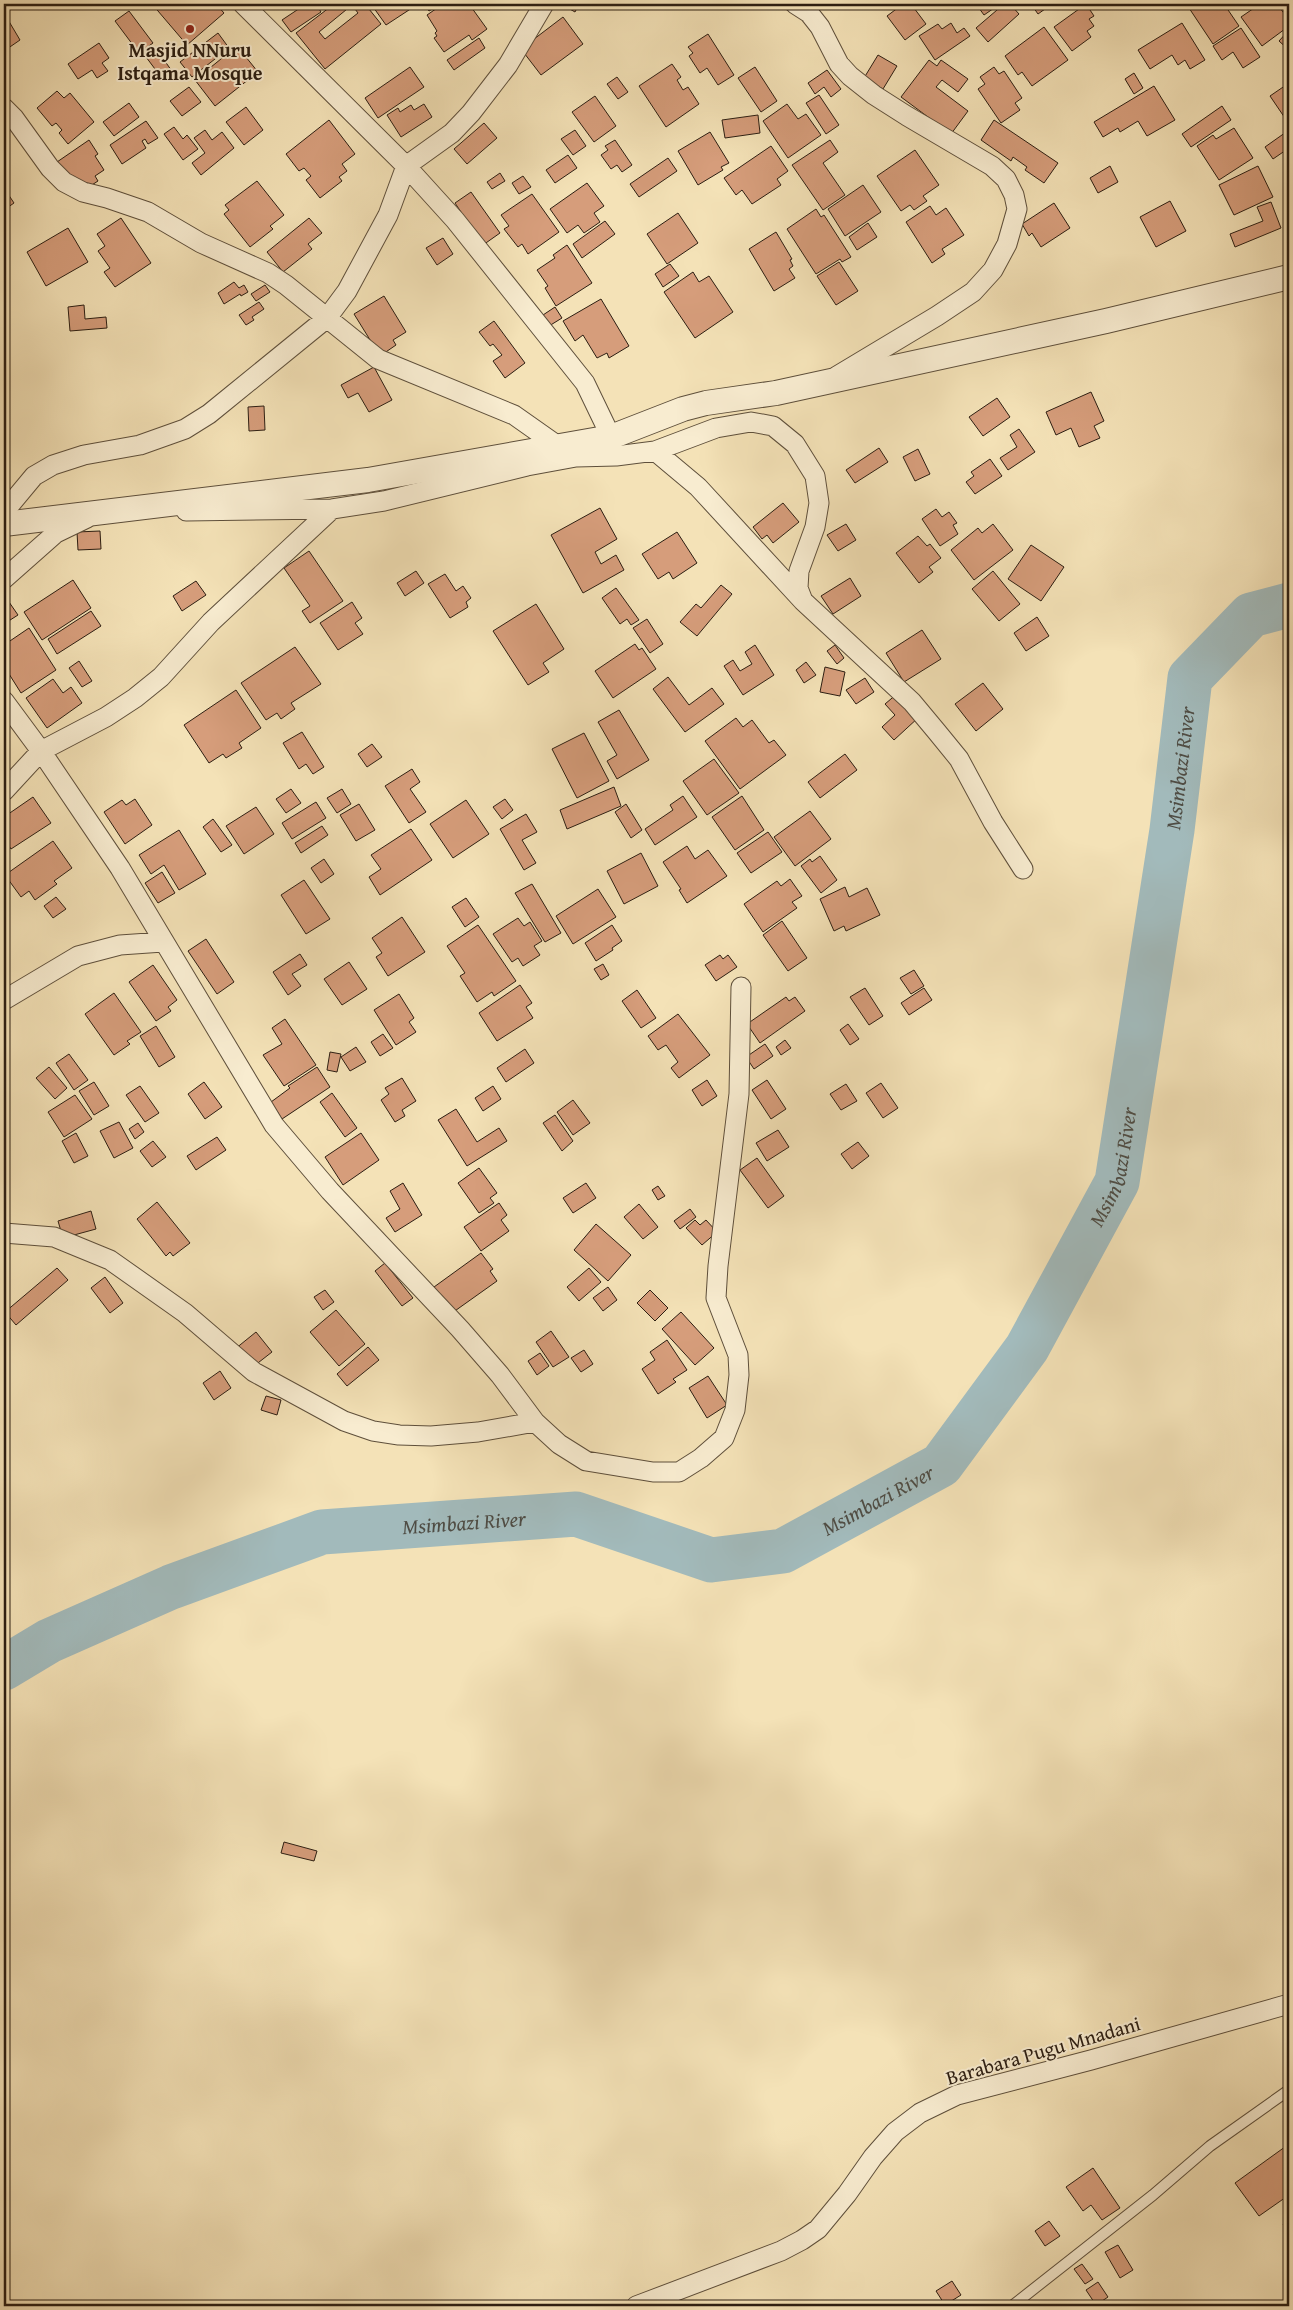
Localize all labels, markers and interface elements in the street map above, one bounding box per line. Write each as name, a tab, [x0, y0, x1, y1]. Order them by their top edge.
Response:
marker: Masjid NNuru Istqama Mosque	[184, 23, 196, 35]
place label: Masjid NNuru Istqama Mosque	[117, 35, 263, 87]
water label: Msimbazi River	[1157, 704, 1202, 831]
water label: Msimbazi River	[1080, 1104, 1144, 1232]
water label: Msimbazi River	[816, 1456, 940, 1543]
water label: Msimbazi River	[401, 1502, 528, 1542]
street label: Barabara Pugu Mnadani	[942, 2008, 1144, 2092]

